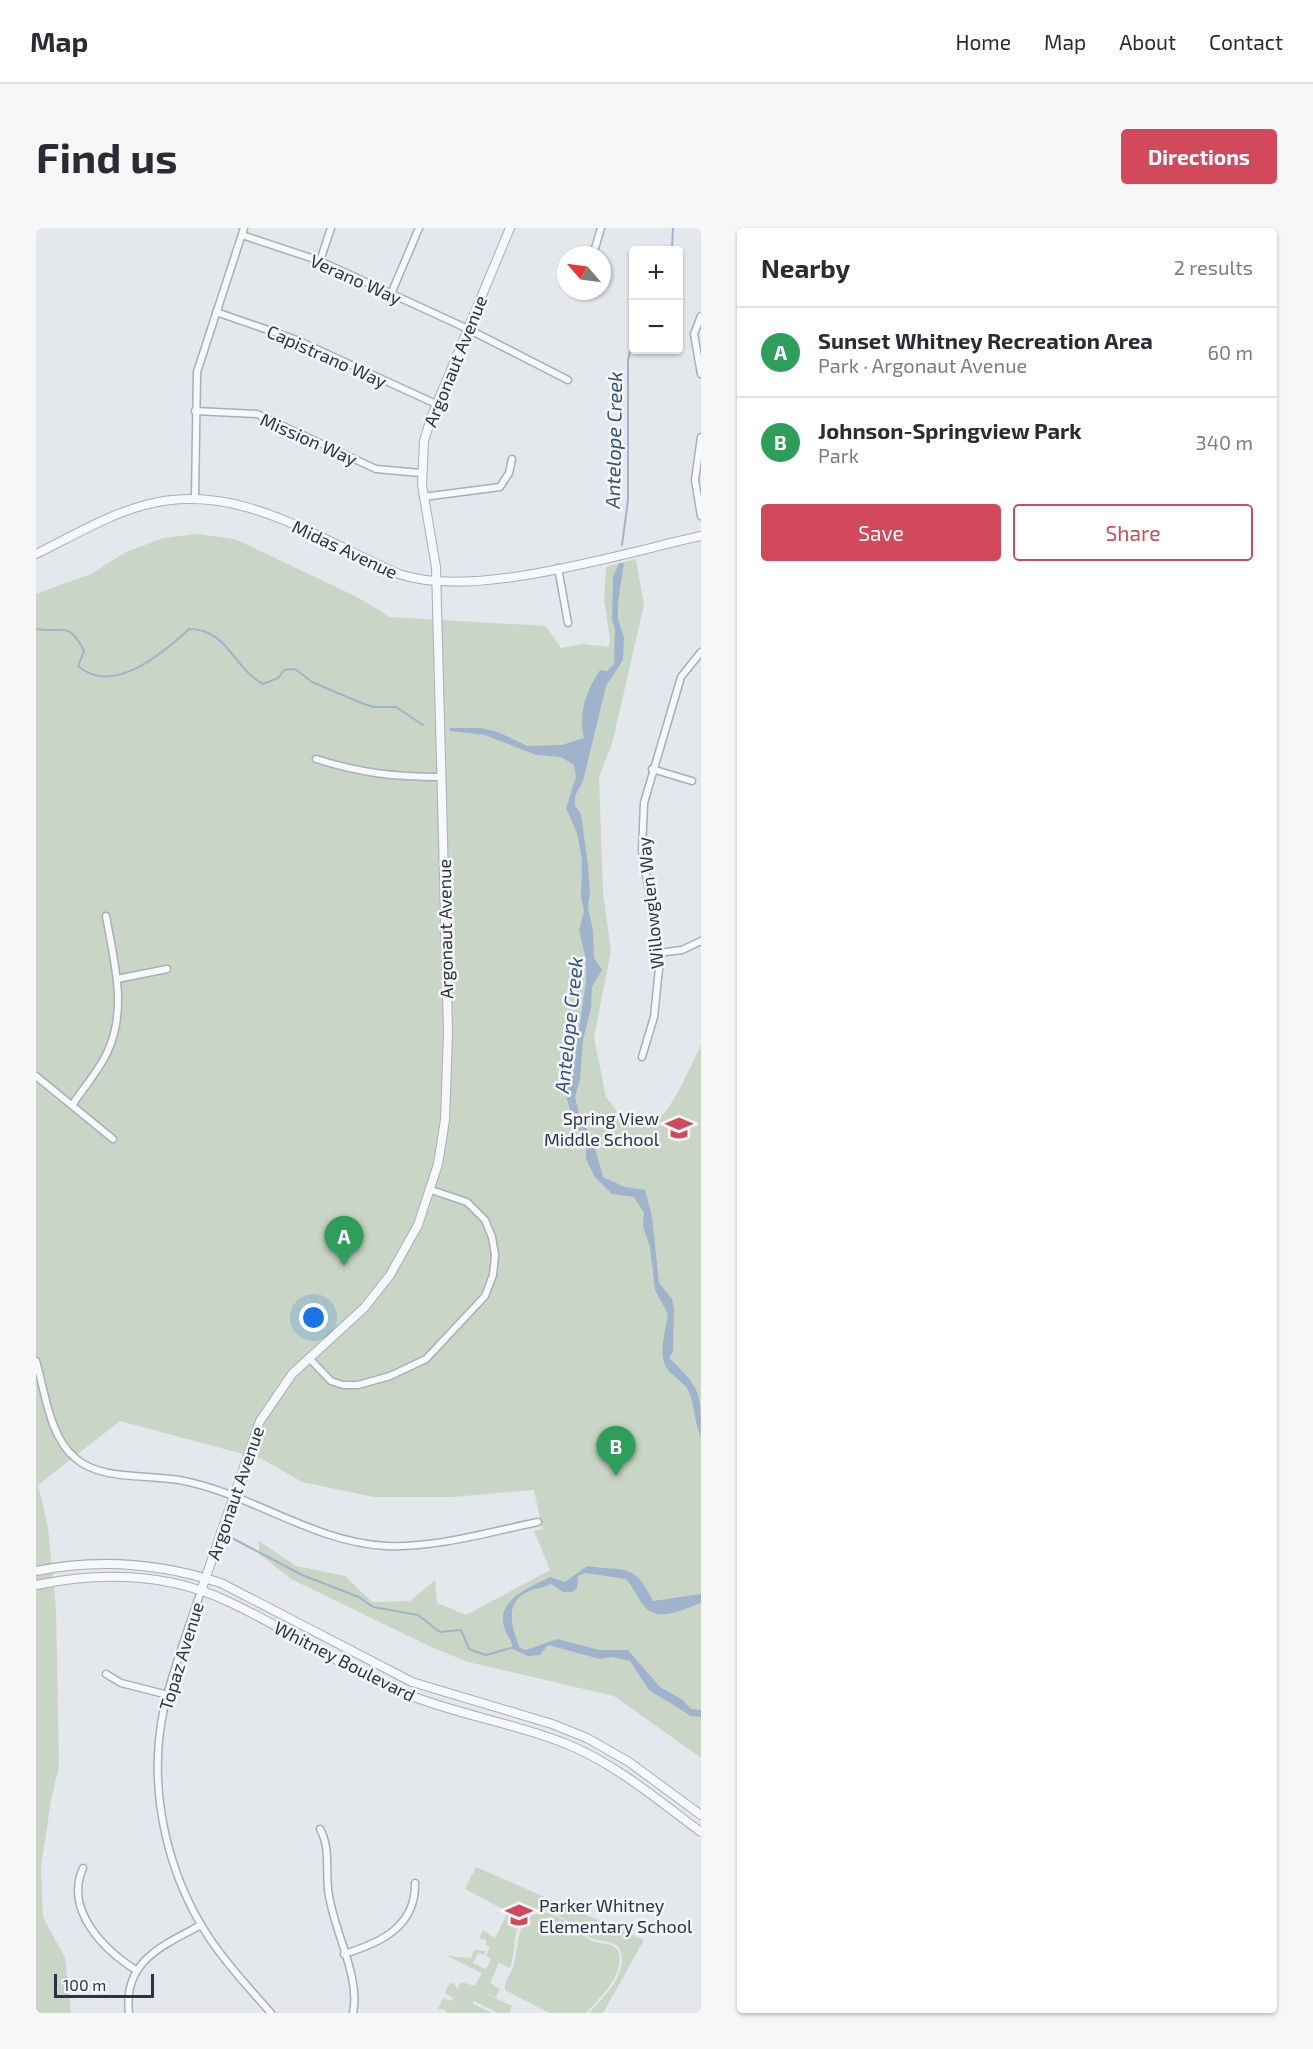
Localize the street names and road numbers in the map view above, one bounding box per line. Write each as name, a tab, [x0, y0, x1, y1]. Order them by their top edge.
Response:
street label: Verano Way	[307, 249, 406, 309]
street label: Argonaut Avenue	[419, 292, 491, 430]
street label: Capistrano Way	[264, 320, 391, 392]
street label: Mission Way	[257, 408, 361, 470]
street label: Midas Avenue	[289, 515, 401, 583]
street label: Willowglen Way	[632, 835, 668, 970]
street label: Argonaut Avenue	[433, 859, 457, 999]
street label: Argonaut Avenue	[202, 1423, 268, 1563]
street label: Topaz Avenue	[154, 1599, 208, 1713]
street label: Whitney Boulevard	[271, 1616, 419, 1706]

